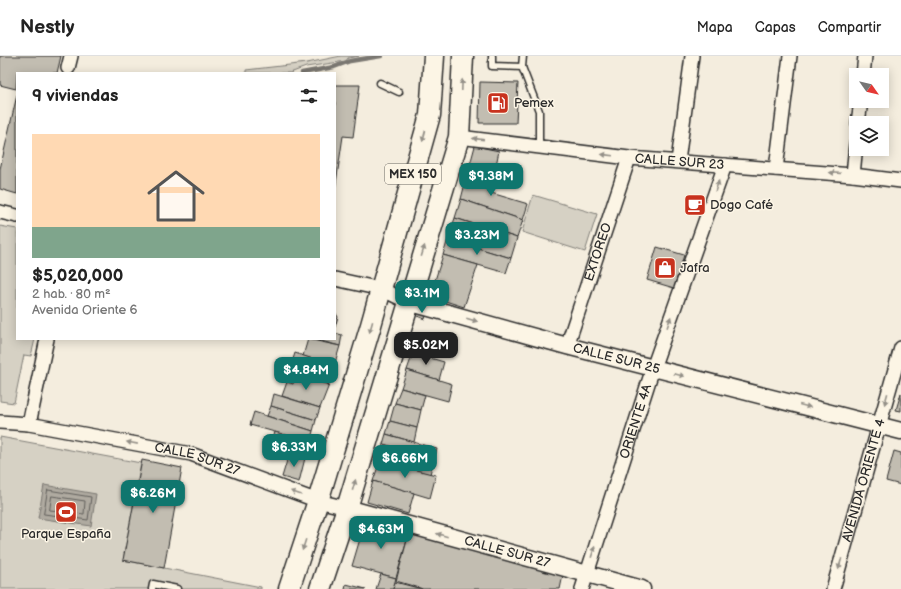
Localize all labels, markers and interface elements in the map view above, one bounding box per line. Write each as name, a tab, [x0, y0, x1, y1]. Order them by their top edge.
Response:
text: Nestly	[20, 16, 74, 39]
text: Mapa	[697, 19, 733, 36]
text: Capas	[755, 19, 796, 36]
text: Compartir	[818, 19, 881, 36]
north arrow	[849, 68, 889, 108]
map controls	[849, 68, 889, 156]
one-way arrow	[459, 78, 465, 91]
icon: filters	[298, 85, 320, 107]
text: 9 viviendas	[32, 86, 118, 106]
fuel station icon: Pemex	[485, 90, 511, 116]
place label: Pemex	[514, 95, 554, 111]
button: layers	[849, 116, 889, 156]
one-way arrow	[421, 130, 427, 142]
one-way arrow	[472, 136, 484, 142]
street label: CALLE SUR 23	[634, 150, 725, 173]
one-way arrow	[601, 152, 613, 158]
icon: home	[140, 160, 212, 232]
pin: $9.38M	[458, 163, 524, 197]
road number: MEX 150	[385, 164, 441, 184]
text: $9.38M	[468, 168, 514, 184]
one-way arrow	[828, 170, 841, 177]
one-way arrow	[714, 180, 720, 192]
cafe icon: Dogo Café	[682, 192, 708, 218]
place label: Dogo Café	[710, 197, 773, 213]
street label: EXTOREO	[581, 221, 615, 283]
pin: $3.23M	[444, 222, 510, 256]
text: $3.23M	[454, 227, 500, 243]
one-way arrow	[420, 245, 426, 257]
shop icon: Jafra	[652, 255, 678, 281]
place label: Jafra	[680, 260, 710, 276]
text: $5,020,000	[32, 266, 123, 286]
pin: $3.1M	[394, 280, 450, 314]
text: $3.1M	[404, 285, 440, 301]
text: 2 hab. · 80 m²	[32, 286, 111, 302]
text: Avenida Oriente 6	[32, 302, 138, 318]
one-way arrow	[666, 316, 672, 328]
one-way arrow	[466, 317, 478, 323]
one-way arrow	[368, 321, 374, 333]
pin: $5.02M	[393, 332, 459, 366]
text: $5.02M	[403, 337, 449, 353]
street label: CALLE SUR 25	[571, 340, 662, 377]
pin: $4.84M	[273, 357, 339, 391]
text: $4.84M	[283, 362, 329, 378]
one-way arrow	[673, 372, 685, 378]
street label: ORIENTE 4A	[616, 382, 655, 461]
one-way arrow	[883, 392, 889, 405]
one-way arrow	[799, 404, 811, 410]
street label: AVENIDA ORIENTE 4	[839, 417, 889, 544]
pin: $6.33M	[261, 434, 327, 468]
street label: CALLE SUR 27	[153, 439, 242, 480]
text: $6.33M	[271, 439, 317, 455]
one-way arrow	[126, 440, 138, 446]
pin: $6.66M	[372, 445, 438, 479]
text: $6.66M	[382, 450, 428, 466]
one-way arrow	[351, 479, 357, 491]
pin: $6.26M	[120, 480, 186, 514]
text: $6.26M	[130, 485, 176, 501]
one-way arrow	[290, 489, 302, 495]
sports icon: Parque España	[53, 499, 79, 525]
pin: $4.63M	[348, 516, 414, 550]
text: $4.63M	[358, 521, 404, 537]
place label: Parque España	[21, 526, 111, 542]
one-way arrow	[436, 532, 448, 538]
street label: CALLE SUR 27	[462, 533, 552, 572]
one-way arrow	[301, 539, 307, 551]
one-way arrow	[591, 546, 597, 558]
one-way arrow	[837, 558, 843, 570]

